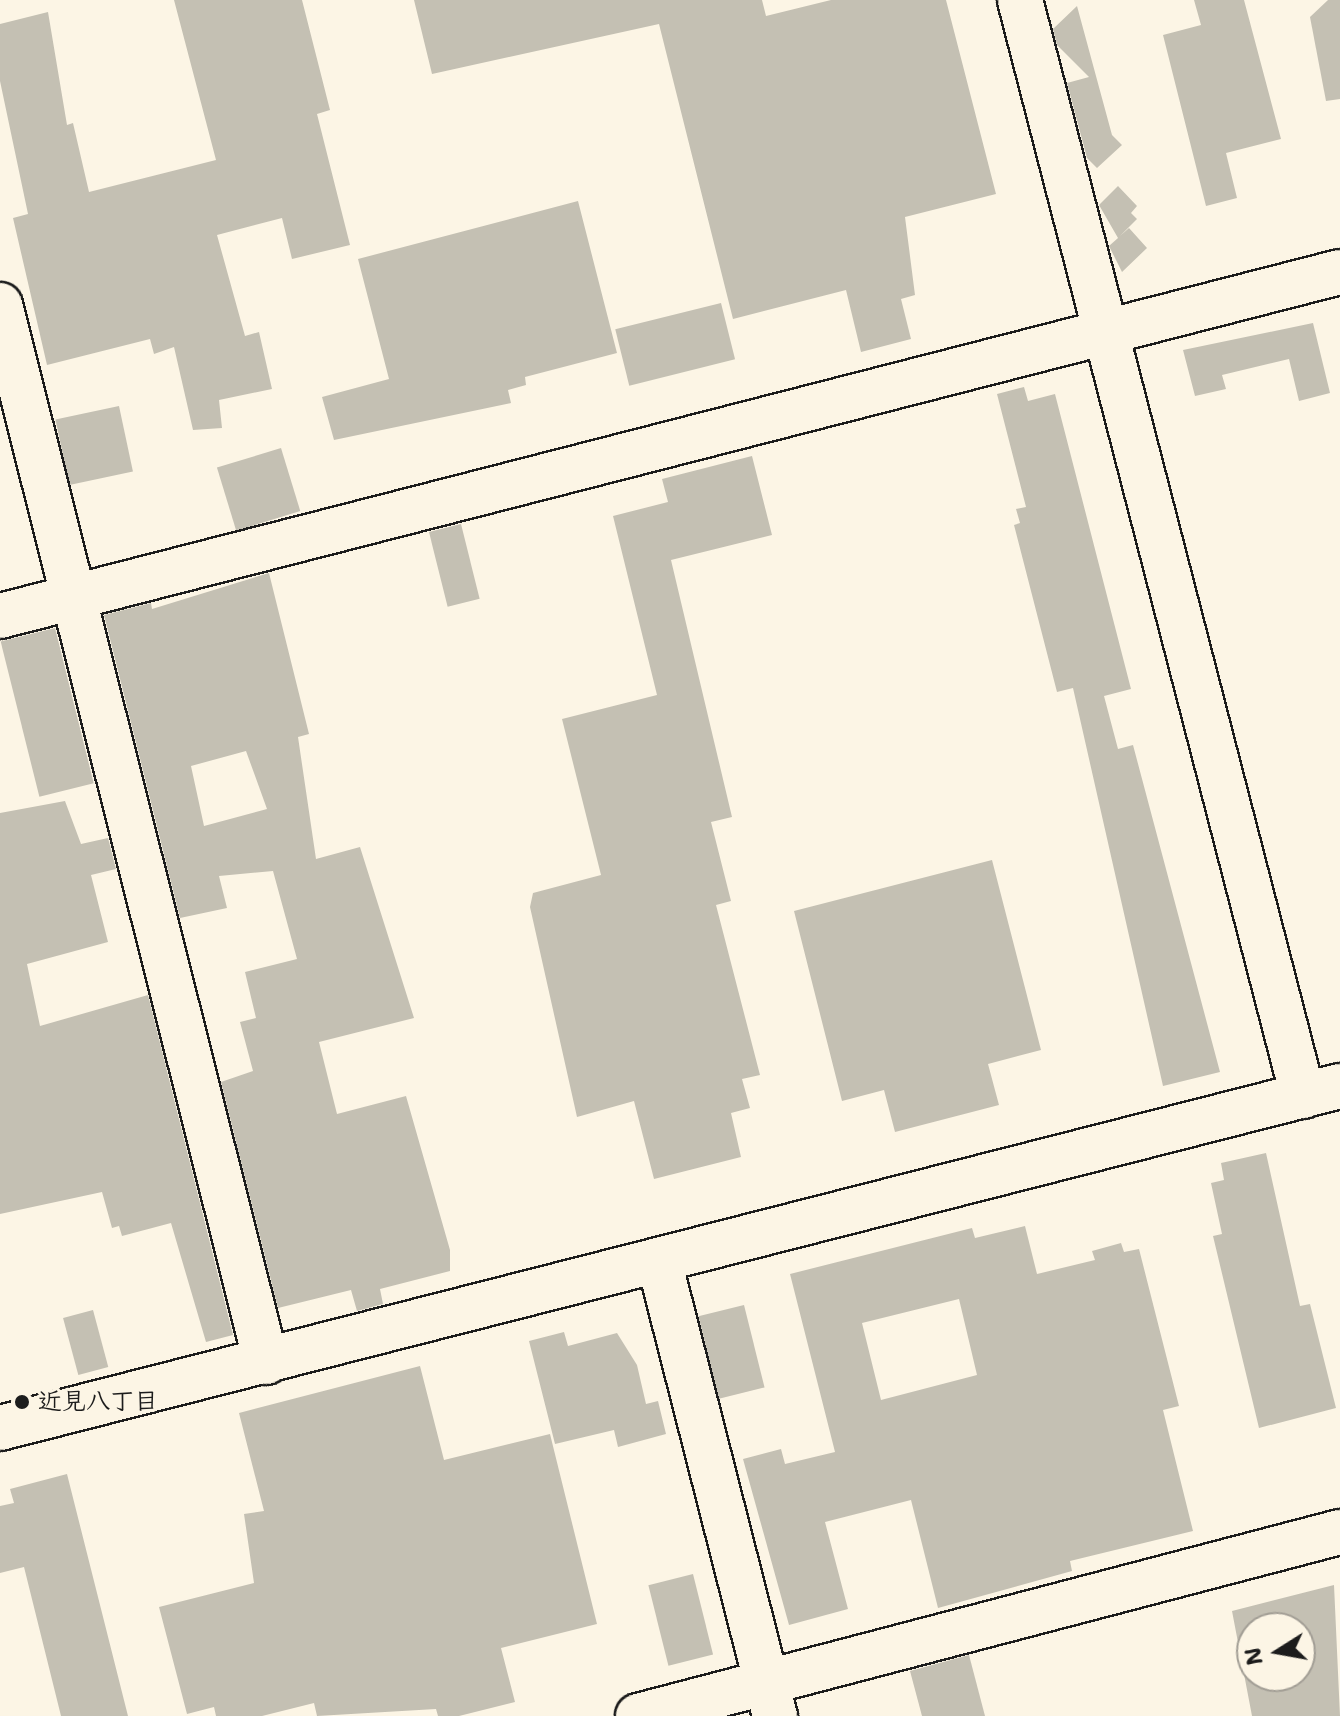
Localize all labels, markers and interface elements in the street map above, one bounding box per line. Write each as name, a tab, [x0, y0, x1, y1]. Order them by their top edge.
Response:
place label: 近見八丁目	[38, 1388, 158, 1416]
marker: 近見八丁目	[13, 1393, 31, 1411]
north arrow	[1236, 1612, 1316, 1692]
text: N	[1238, 1645, 1270, 1668]

